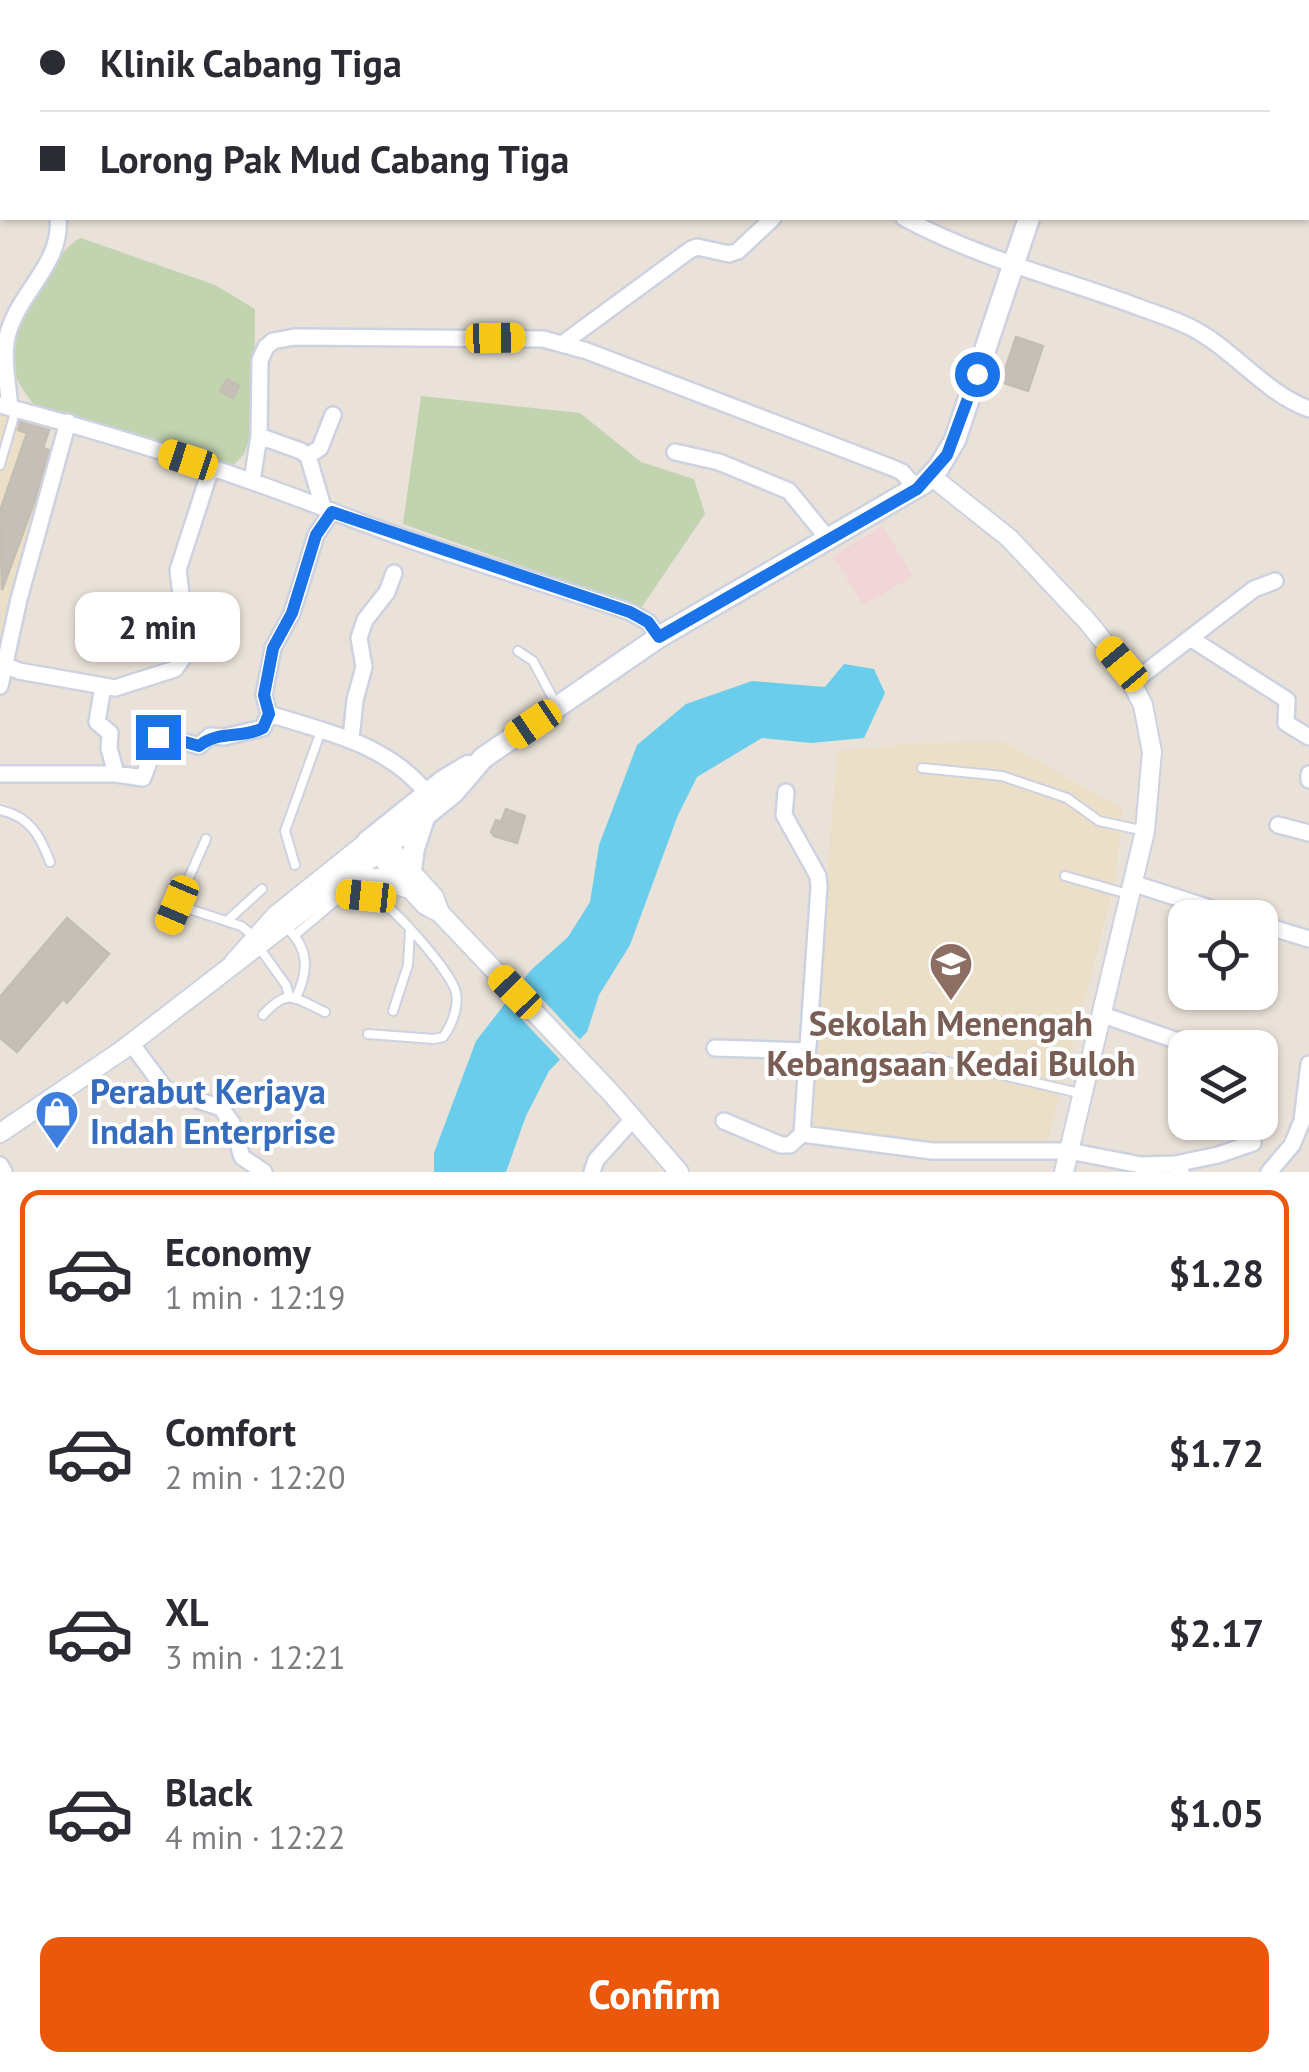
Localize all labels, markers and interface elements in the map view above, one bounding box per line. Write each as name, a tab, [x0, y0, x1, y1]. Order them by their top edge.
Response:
text: Klinik Cabang Tiga	[100, 38, 402, 87]
text: Lorong Pak Mud Cabang Tiga	[100, 134, 569, 183]
car	[465, 322, 525, 354]
route start	[955, 352, 1000, 397]
car	[155, 436, 221, 484]
callout: 2 min	[76, 592, 240, 662]
text: 2 min	[118, 606, 197, 648]
car	[1091, 631, 1153, 697]
car	[500, 695, 566, 753]
route end	[136, 715, 181, 760]
car	[151, 872, 203, 938]
car	[335, 878, 397, 914]
map controls	[1168, 900, 1278, 1140]
button: locate	[1168, 900, 1278, 1010]
school or university icon: Sekolah Menengah Kebangsaan Kedai Buloh	[928, 941, 974, 1002]
car	[483, 960, 547, 1024]
place label: Sekolah Menengah Kebangsaan Kedai Buloh	[766, 1000, 1136, 1086]
button: layers	[1168, 1030, 1278, 1140]
place label: Perabut Kerjaya Indah Enterprise	[90, 1068, 336, 1154]
shop icon: Perabut Kerjaya Indah Enterprise	[34, 1089, 80, 1150]
text: Economy	[165, 1227, 311, 1276]
icon: car	[45, 1228, 135, 1318]
text: $1.28	[1168, 1248, 1264, 1297]
text: 1 min · 12:19	[165, 1276, 345, 1318]
text: Comfort	[165, 1407, 296, 1456]
icon: car	[45, 1408, 135, 1498]
text: $1.72	[1168, 1428, 1264, 1477]
text: 2 min · 12:20	[165, 1456, 345, 1498]
text: XL	[165, 1587, 209, 1636]
icon: car	[45, 1588, 135, 1678]
text: $2.17	[1168, 1608, 1264, 1657]
text: 3 min · 12:21	[165, 1636, 345, 1678]
text: Black	[165, 1767, 253, 1816]
icon: car	[45, 1768, 135, 1858]
text: $1.05	[1168, 1788, 1264, 1837]
text: 4 min · 12:22	[165, 1816, 345, 1858]
button: Confirm	[40, 1937, 1269, 2052]

